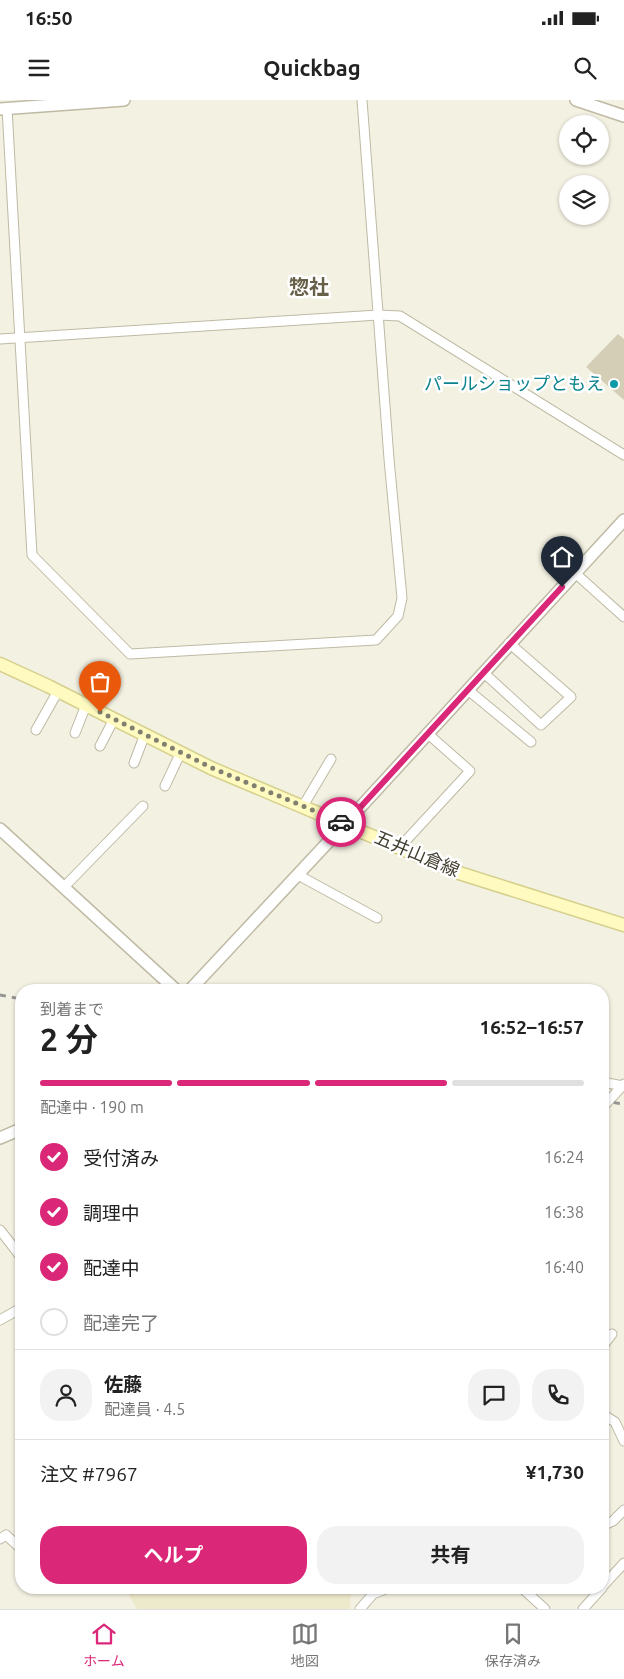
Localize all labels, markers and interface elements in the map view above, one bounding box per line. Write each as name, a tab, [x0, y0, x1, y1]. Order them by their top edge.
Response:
text: 16:50	[25, 7, 73, 29]
icon: menu	[25, 54, 53, 82]
icon: search	[571, 54, 599, 82]
text: Quickbag	[263, 55, 361, 80]
map controls	[559, 115, 609, 225]
button: locate	[559, 115, 609, 165]
button: layers	[559, 175, 609, 225]
district label: 惣社	[289, 275, 329, 298]
place label: パールショップともえ	[424, 373, 604, 393]
marker: パールショップともえ	[608, 378, 620, 390]
pin	[541, 536, 583, 587]
icon: home	[548, 543, 576, 571]
pin	[79, 661, 121, 712]
icon: bag	[86, 668, 114, 696]
courier	[316, 797, 366, 847]
icon: car	[327, 808, 355, 836]
street label: 五井山倉線	[372, 826, 463, 880]
text: 到着まで	[40, 1000, 104, 1018]
text: 16:52–16:57	[479, 1016, 584, 1038]
text: 2 分	[40, 1021, 98, 1057]
text: 配達中 · 190 m	[40, 1098, 144, 1116]
icon: check	[40, 1143, 68, 1171]
text: 受付済み	[83, 1147, 159, 1169]
text: 16:24	[544, 1148, 584, 1166]
icon: check	[40, 1198, 68, 1226]
text: 調理中	[83, 1202, 140, 1224]
text: 16:38	[544, 1203, 584, 1221]
icon: check	[40, 1253, 68, 1281]
text: 配達中	[83, 1257, 140, 1279]
text: 16:40	[544, 1258, 584, 1276]
text: 配達完了	[83, 1312, 159, 1334]
button: person	[40, 1369, 92, 1421]
button: chat	[468, 1369, 520, 1421]
button: phone	[532, 1369, 584, 1421]
text: 佐藤	[104, 1373, 142, 1395]
text: 配達員 · 4.5	[104, 1400, 185, 1418]
text: ¥1,730	[526, 1461, 584, 1483]
text: 注文 #7967	[40, 1463, 138, 1485]
button: ヘルプ	[40, 1526, 307, 1584]
button: 共有	[317, 1526, 584, 1584]
tab: ホーム	[83, 1620, 125, 1670]
tab: 地図	[291, 1620, 319, 1670]
tab: 保存済み	[485, 1620, 541, 1670]

